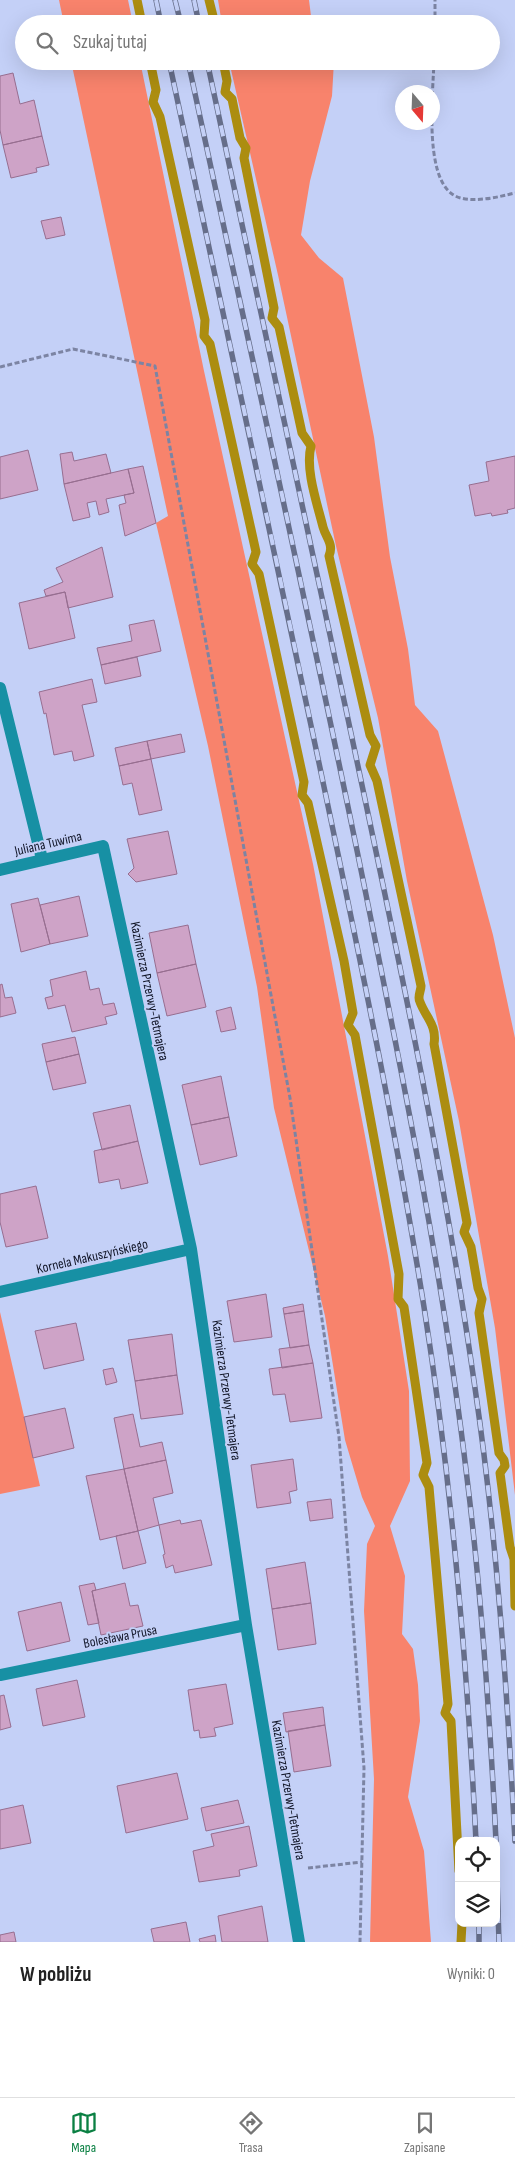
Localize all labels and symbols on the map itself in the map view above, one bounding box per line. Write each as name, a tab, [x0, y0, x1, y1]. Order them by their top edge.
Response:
north arrow	[395, 85, 440, 130]
street label: Juliana Tuwima	[12, 827, 83, 860]
street label: Kazimierza Przerwy-Tetmajera	[126, 920, 173, 1062]
street label: Kornela Makuszyńskiego	[35, 1235, 150, 1278]
street label: Kazimierza Przerwy-Tetmajera	[208, 1319, 245, 1461]
street label: Bolesława Prusa	[82, 1621, 158, 1652]
street label: Kazimierza Przerwy-Tetmajera	[268, 1719, 309, 1861]

